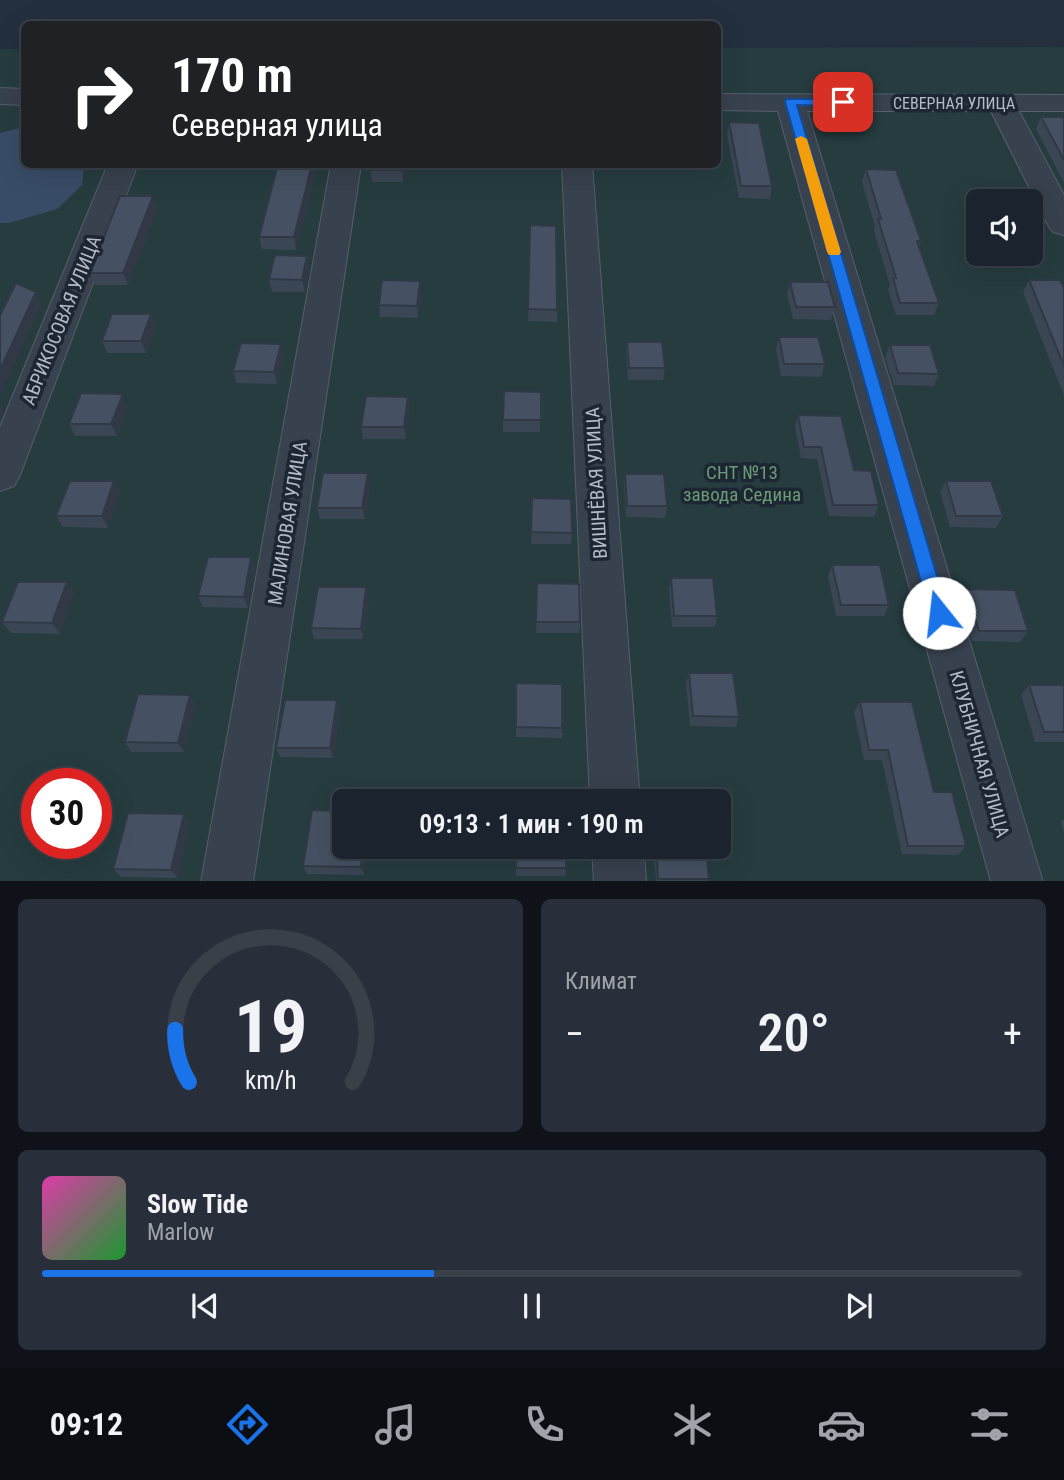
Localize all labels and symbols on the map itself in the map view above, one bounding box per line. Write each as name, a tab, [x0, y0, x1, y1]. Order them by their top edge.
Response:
pin	[813, 72, 873, 132]
street label: СЕВЕРНАЯ УЛИЦА	[893, 94, 1015, 113]
street label: АБРИКОСОВАЯ УЛИЦА	[17, 232, 106, 408]
street label: ВИШНЁВАЯ УЛИЦА	[581, 406, 612, 559]
street label: МАЛИНОВАЯ УЛИЦА	[263, 440, 312, 607]
park label: СНТ №13 завода Седина	[683, 461, 801, 506]
position arrow	[902, 576, 976, 650]
street label: КЛУБНИЧНАЯ УЛИЦА	[945, 668, 1014, 840]
speed limit sign: 30	[21, 768, 112, 859]

